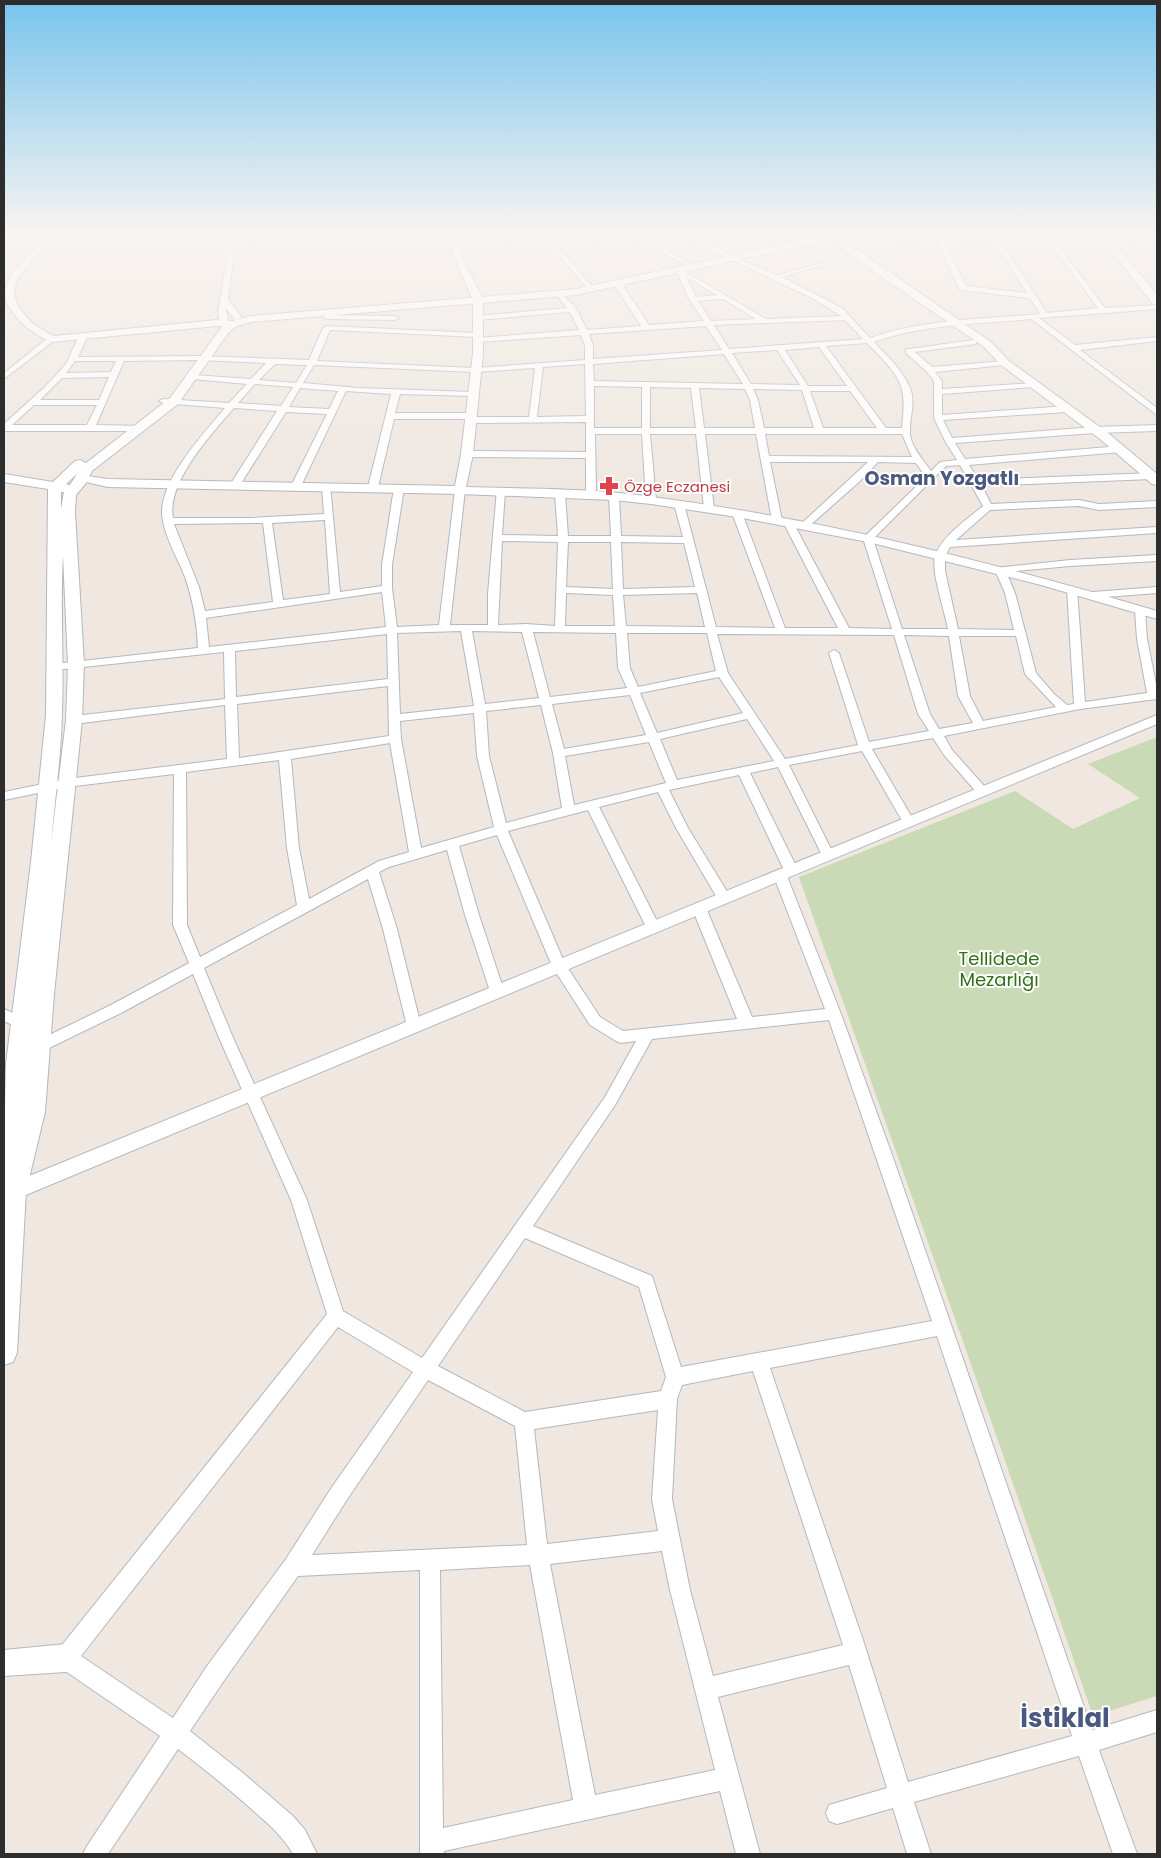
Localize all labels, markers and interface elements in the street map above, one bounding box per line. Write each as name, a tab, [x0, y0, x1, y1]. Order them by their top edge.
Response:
district label: Osman Yozgatlı	[865, 465, 1019, 492]
pharmacy icon: Özge Eczanesi	[598, 475, 620, 497]
place label: Özge Eczanesi	[624, 476, 730, 497]
park label: Tellidede Mezarlığı	[959, 946, 1039, 992]
district label: İstiklal	[1020, 1700, 1110, 1736]

